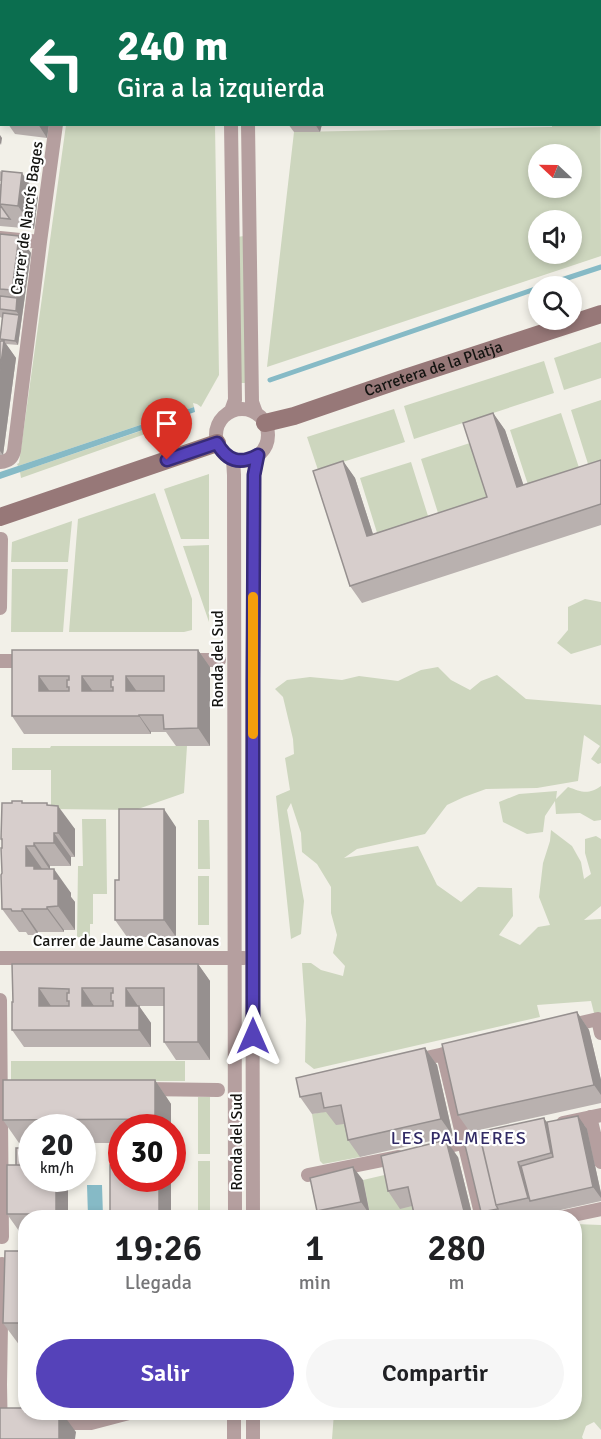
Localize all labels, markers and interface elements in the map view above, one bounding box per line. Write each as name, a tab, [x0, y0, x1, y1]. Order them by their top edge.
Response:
text: 240 m	[117, 21, 228, 72]
icon: left	[18, 24, 96, 102]
text: Gira a la izquierda	[117, 72, 325, 105]
street label: Carrer de Narcís Bages	[6, 140, 48, 296]
north arrow	[528, 144, 582, 198]
map controls	[528, 144, 582, 330]
button: sound	[528, 210, 582, 264]
button: search	[528, 276, 582, 330]
street label: Carretera de la Platja	[362, 337, 505, 401]
pin	[141, 398, 192, 460]
icon: arrive	[150, 407, 183, 440]
street label: Ronda del Sud	[208, 610, 228, 708]
street label: Carrer de Jaume Casanovas	[33, 931, 219, 951]
position arrow	[221, 1004, 285, 1068]
street label: Ronda del Sud	[227, 1093, 247, 1191]
speed limit sign: 30	[108, 1114, 186, 1192]
text: 20	[41, 1127, 73, 1164]
district label: LES PALMERES	[391, 1127, 527, 1149]
text: km/h	[40, 1159, 74, 1177]
text: 19:26	[114, 1226, 202, 1271]
text: 1	[305, 1226, 325, 1271]
text: 280	[427, 1226, 486, 1271]
text: Llegada	[125, 1270, 192, 1295]
text: min	[299, 1270, 331, 1295]
text: m	[448, 1270, 464, 1295]
button: Salir	[36, 1339, 294, 1408]
button: Compartir	[306, 1339, 564, 1408]

